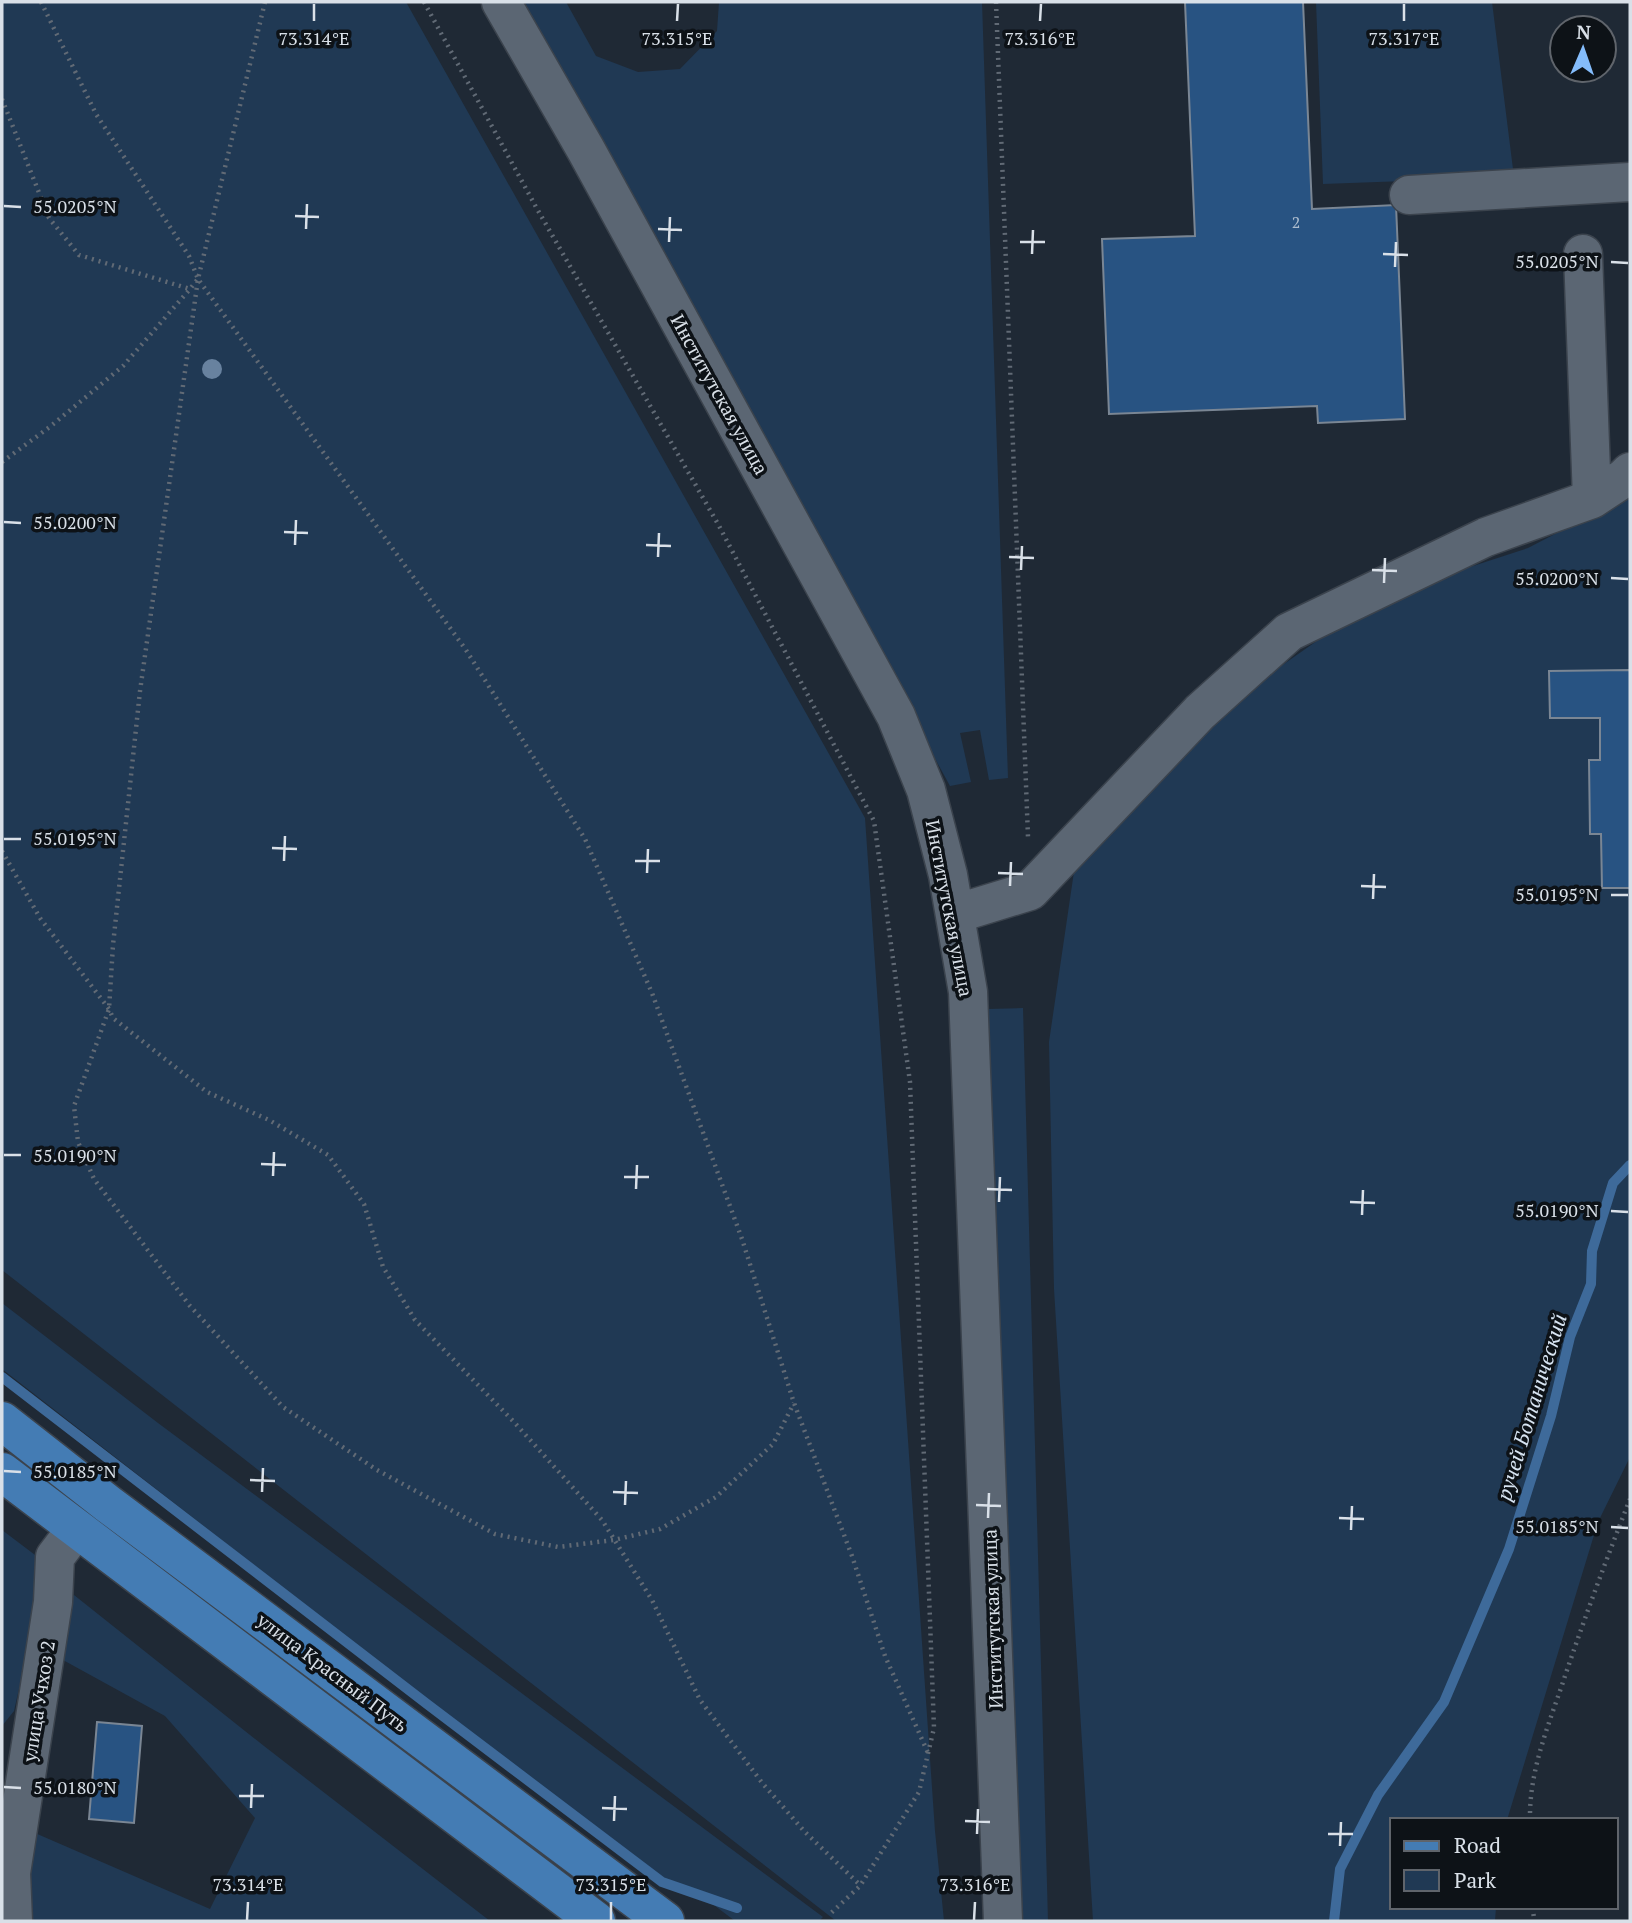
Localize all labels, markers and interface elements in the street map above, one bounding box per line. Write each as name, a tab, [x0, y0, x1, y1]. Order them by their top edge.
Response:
north arrow	[1548, 14, 1618, 84]
text: N	[1576, 19, 1592, 44]
text: 73.314°E	[278, 26, 350, 50]
text: 73.315°E	[641, 26, 713, 50]
text: 73.316°E	[1004, 26, 1076, 50]
text: 73.317°E	[1368, 26, 1440, 50]
text: 55.0205°N	[33, 194, 117, 218]
house number: 2	[1292, 211, 1300, 233]
text: 55.0205°N	[1515, 249, 1599, 273]
street label: Институтская улица	[666, 309, 775, 479]
text: 55.0200°N	[33, 510, 117, 534]
text: 55.0200°N	[1515, 566, 1599, 590]
street label: Институтская улица	[921, 817, 979, 999]
text: 55.0195°N	[33, 826, 117, 850]
text: 55.0195°N	[1515, 882, 1599, 906]
text: 55.0190°N	[33, 1143, 117, 1167]
text: 55.0190°N	[1515, 1198, 1599, 1222]
water label: ручей Ботанический	[1489, 1310, 1573, 1504]
text: 55.0185°N	[33, 1459, 117, 1483]
text: 55.0185°N	[1515, 1514, 1599, 1538]
street label: Институтская улица	[976, 1528, 1008, 1709]
street label: улица Красный Путь	[252, 1606, 414, 1737]
street label: улица Учхоз 2	[16, 1639, 60, 1764]
text: 55.0180°N	[33, 1775, 117, 1799]
legend	[1390, 1818, 1618, 1909]
text: Road	[1454, 1831, 1501, 1859]
text: Park	[1454, 1866, 1496, 1894]
text: 73.314°E	[212, 1872, 284, 1896]
text: 73.315°E	[575, 1872, 647, 1896]
text: 73.316°E	[939, 1872, 1011, 1896]

